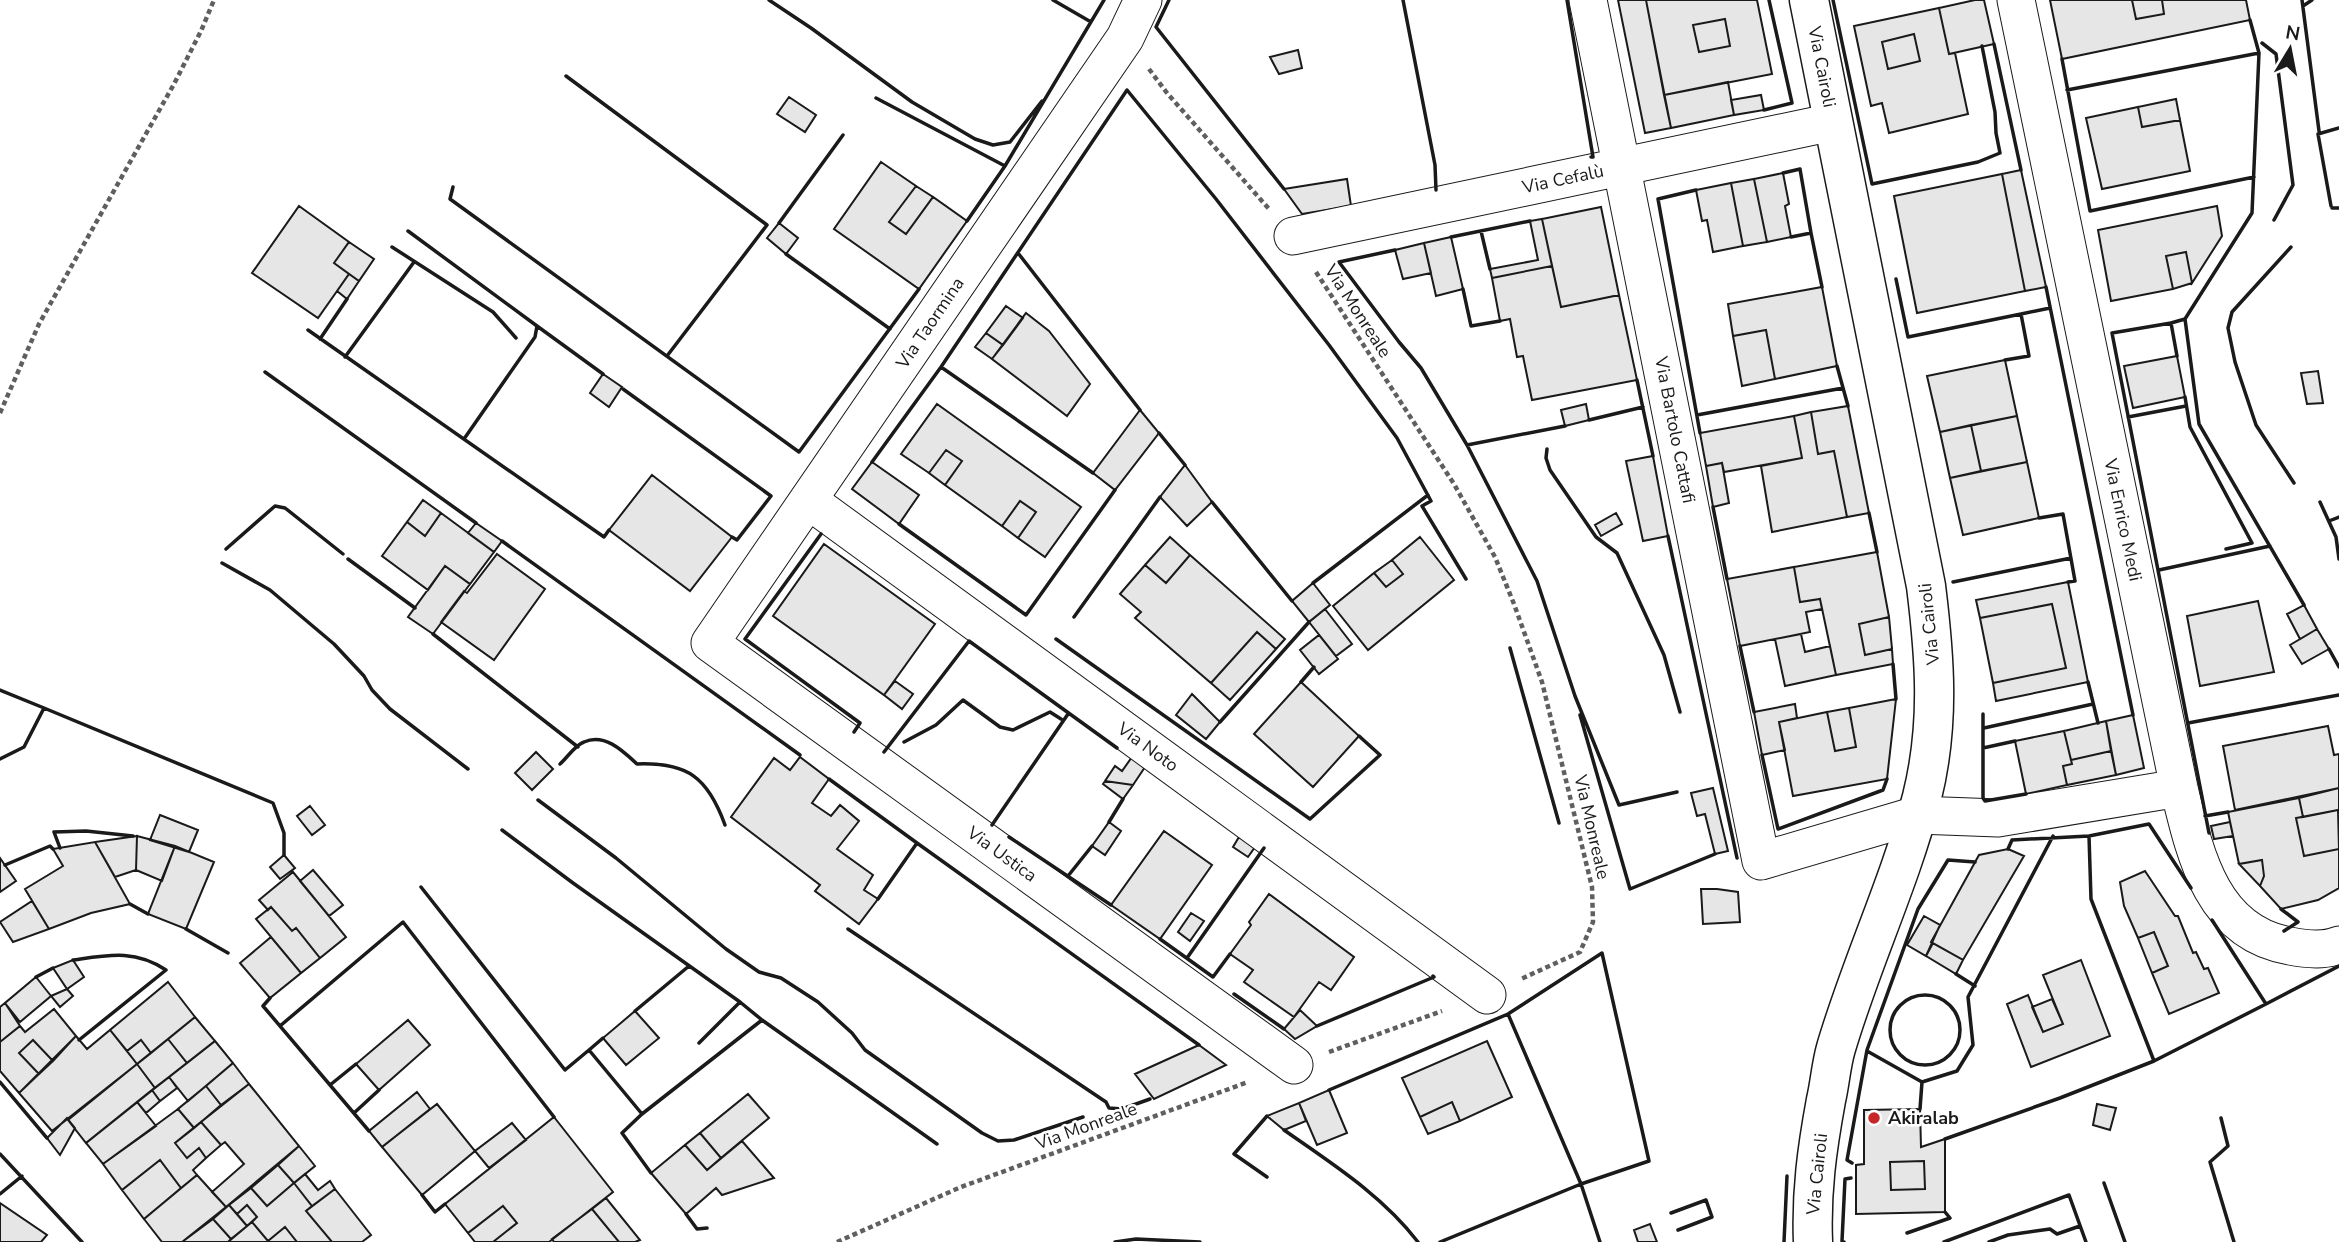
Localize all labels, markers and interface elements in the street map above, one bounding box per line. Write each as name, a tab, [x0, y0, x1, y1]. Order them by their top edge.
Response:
north arrow	[2255, 14, 2325, 84]
text: N	[2284, 19, 2302, 47]
street label: Via Cairoli	[1802, 23, 1842, 110]
street label: Via Cefalù	[1519, 159, 1606, 200]
street label: Via Monreale	[1318, 259, 1397, 362]
street label: Via Taormina	[890, 273, 969, 374]
street label: Via Bartolo Cattafi	[1649, 354, 1701, 505]
street label: Via Enrico Medi	[2098, 456, 2148, 583]
street label: Via Cairoli	[1913, 582, 1945, 667]
street label: Via Noto	[1112, 716, 1183, 777]
street label: Via Monreale	[1568, 771, 1616, 882]
street label: Via Ustica	[961, 820, 1042, 887]
street label: Via Monreale	[1031, 1096, 1140, 1156]
place label: Akiralab	[1888, 1106, 1959, 1130]
marker: Akiralab	[1866, 1110, 1882, 1126]
street label: Via Cairoli	[1801, 1132, 1833, 1217]

